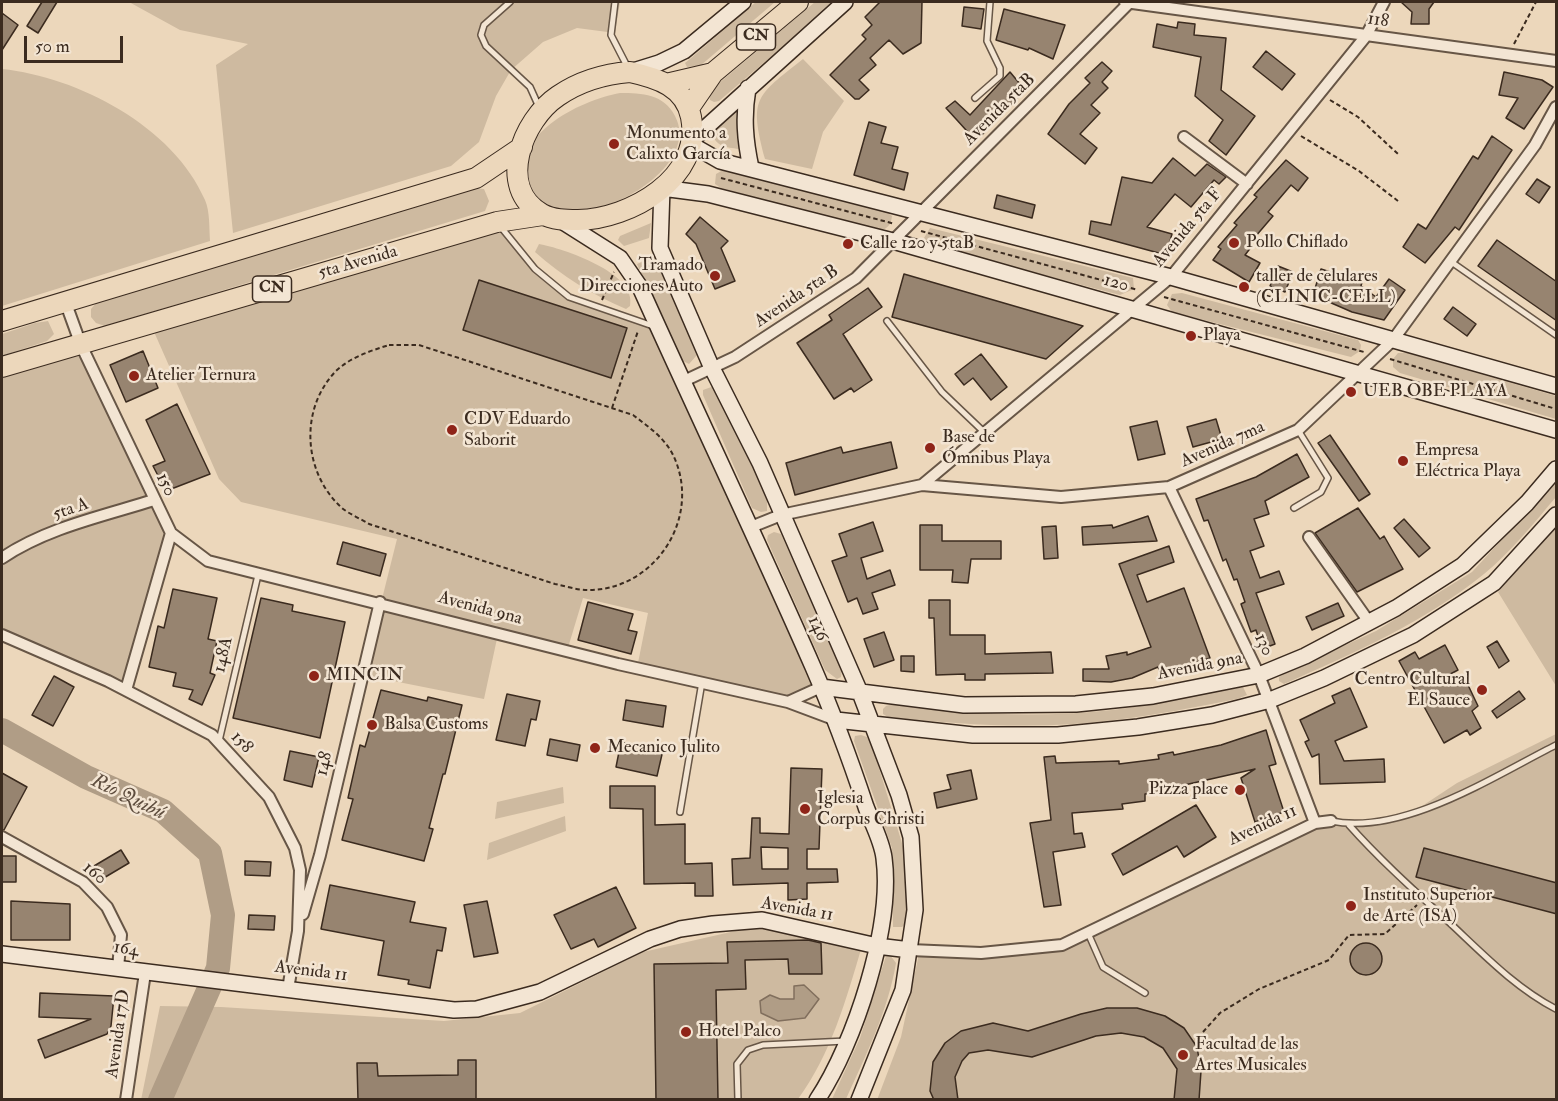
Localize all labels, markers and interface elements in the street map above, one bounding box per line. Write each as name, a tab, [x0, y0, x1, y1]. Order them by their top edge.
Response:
street label: 118	[1366, 9, 1390, 33]
scale bar	[27, 24, 126, 62]
road number: CN	[736, 24, 776, 50]
text: 50 m	[35, 35, 70, 58]
street label: Avenida 5taB	[959, 69, 1041, 151]
place label: Monumento a Calixto García	[626, 123, 731, 166]
marker: Monumento a Calixto García	[607, 137, 621, 151]
street label: Avenida 5ta F	[1149, 184, 1227, 272]
place label: Pollo Chiflado	[1246, 232, 1348, 254]
place label: Calle 120 y 5taB	[860, 233, 974, 255]
marker: Pollo Chiflado	[1227, 236, 1241, 250]
marker: Calle 120 y 5taB	[841, 237, 855, 251]
street label: 5ta Avenida	[316, 241, 400, 285]
place label: Tramado Direcciones Auto	[580, 255, 703, 298]
street label: Avenida 5ta B	[751, 261, 843, 333]
place label: taller de celulares (CLINIC-CELL)	[1256, 266, 1396, 308]
marker: Tramado Direcciones Auto	[708, 269, 722, 283]
street label: 120	[1101, 270, 1131, 298]
road number: CN	[252, 276, 292, 302]
marker: taller de celulares (CLINIC-CELL)	[1237, 280, 1251, 294]
place label: Playa	[1203, 325, 1241, 347]
marker: Playa	[1184, 329, 1198, 343]
place label: Atelier Ternura	[146, 365, 256, 387]
marker: Atelier Ternura	[127, 369, 141, 383]
place label: UEB OBE PLAYA	[1363, 381, 1508, 403]
marker: UEB OBE PLAYA	[1344, 385, 1358, 399]
place label: CDV Eduardo Saborit	[464, 409, 571, 452]
street label: Avenida 7ma	[1178, 417, 1268, 473]
marker: CDV Eduardo Saborit	[445, 423, 459, 437]
place label: Base de Ómnibus Playa	[942, 427, 1050, 470]
place label: Empresa Eléctrica Playa	[1415, 440, 1521, 482]
marker: Base de Ómnibus Playa	[923, 441, 937, 455]
marker: Empresa Eléctrica Playa	[1396, 454, 1410, 468]
street label: 150	[150, 470, 180, 500]
street label: 5ta A	[50, 494, 92, 526]
street label: Avenida 9na	[436, 587, 524, 631]
street label: 146	[802, 613, 832, 645]
street label: 130	[1248, 630, 1278, 660]
street label: 148A	[209, 635, 239, 675]
street label: Avenida 9na	[1156, 648, 1244, 686]
place label: MINCIN	[326, 665, 403, 687]
marker: MINCIN	[307, 669, 321, 683]
place label: Centro Cultural El Sauce	[1354, 669, 1470, 712]
marker: Centro Cultural El Sauce	[1475, 683, 1489, 697]
place label: Balsa Customs	[384, 714, 488, 736]
marker: Balsa Customs	[365, 718, 379, 732]
street label: 158	[225, 727, 257, 759]
place label: Mecanico Julito	[607, 737, 720, 759]
marker: Mecanico Julito	[588, 741, 602, 755]
street label: 148	[312, 750, 338, 778]
water label: Río Quibú	[87, 770, 169, 826]
place label: Pizza place	[1148, 779, 1228, 801]
marker: Pizza place	[1233, 783, 1247, 797]
place label: Iglesia Corpus Christi	[817, 788, 925, 830]
street label: Avenida 11	[1225, 801, 1301, 851]
marker: Iglesia Corpus Christi	[798, 802, 812, 816]
street label: 160	[78, 858, 110, 890]
place label: Instituto Superior de Arte (ISA)	[1363, 885, 1492, 928]
street label: Avenida 11	[759, 893, 835, 927]
marker: Instituto Superior de Arte (ISA)	[1344, 899, 1358, 913]
street label: 164	[112, 937, 140, 963]
street label: Avenida 11	[273, 957, 349, 987]
street label: Avenida 17D	[102, 988, 136, 1080]
place label: Hotel Palco	[698, 1021, 781, 1043]
marker: Hotel Palco	[679, 1025, 693, 1039]
place label: Facultad de las Artes Musicales	[1195, 1034, 1307, 1076]
marker: Facultad de las Artes Musicales	[1176, 1048, 1190, 1062]

